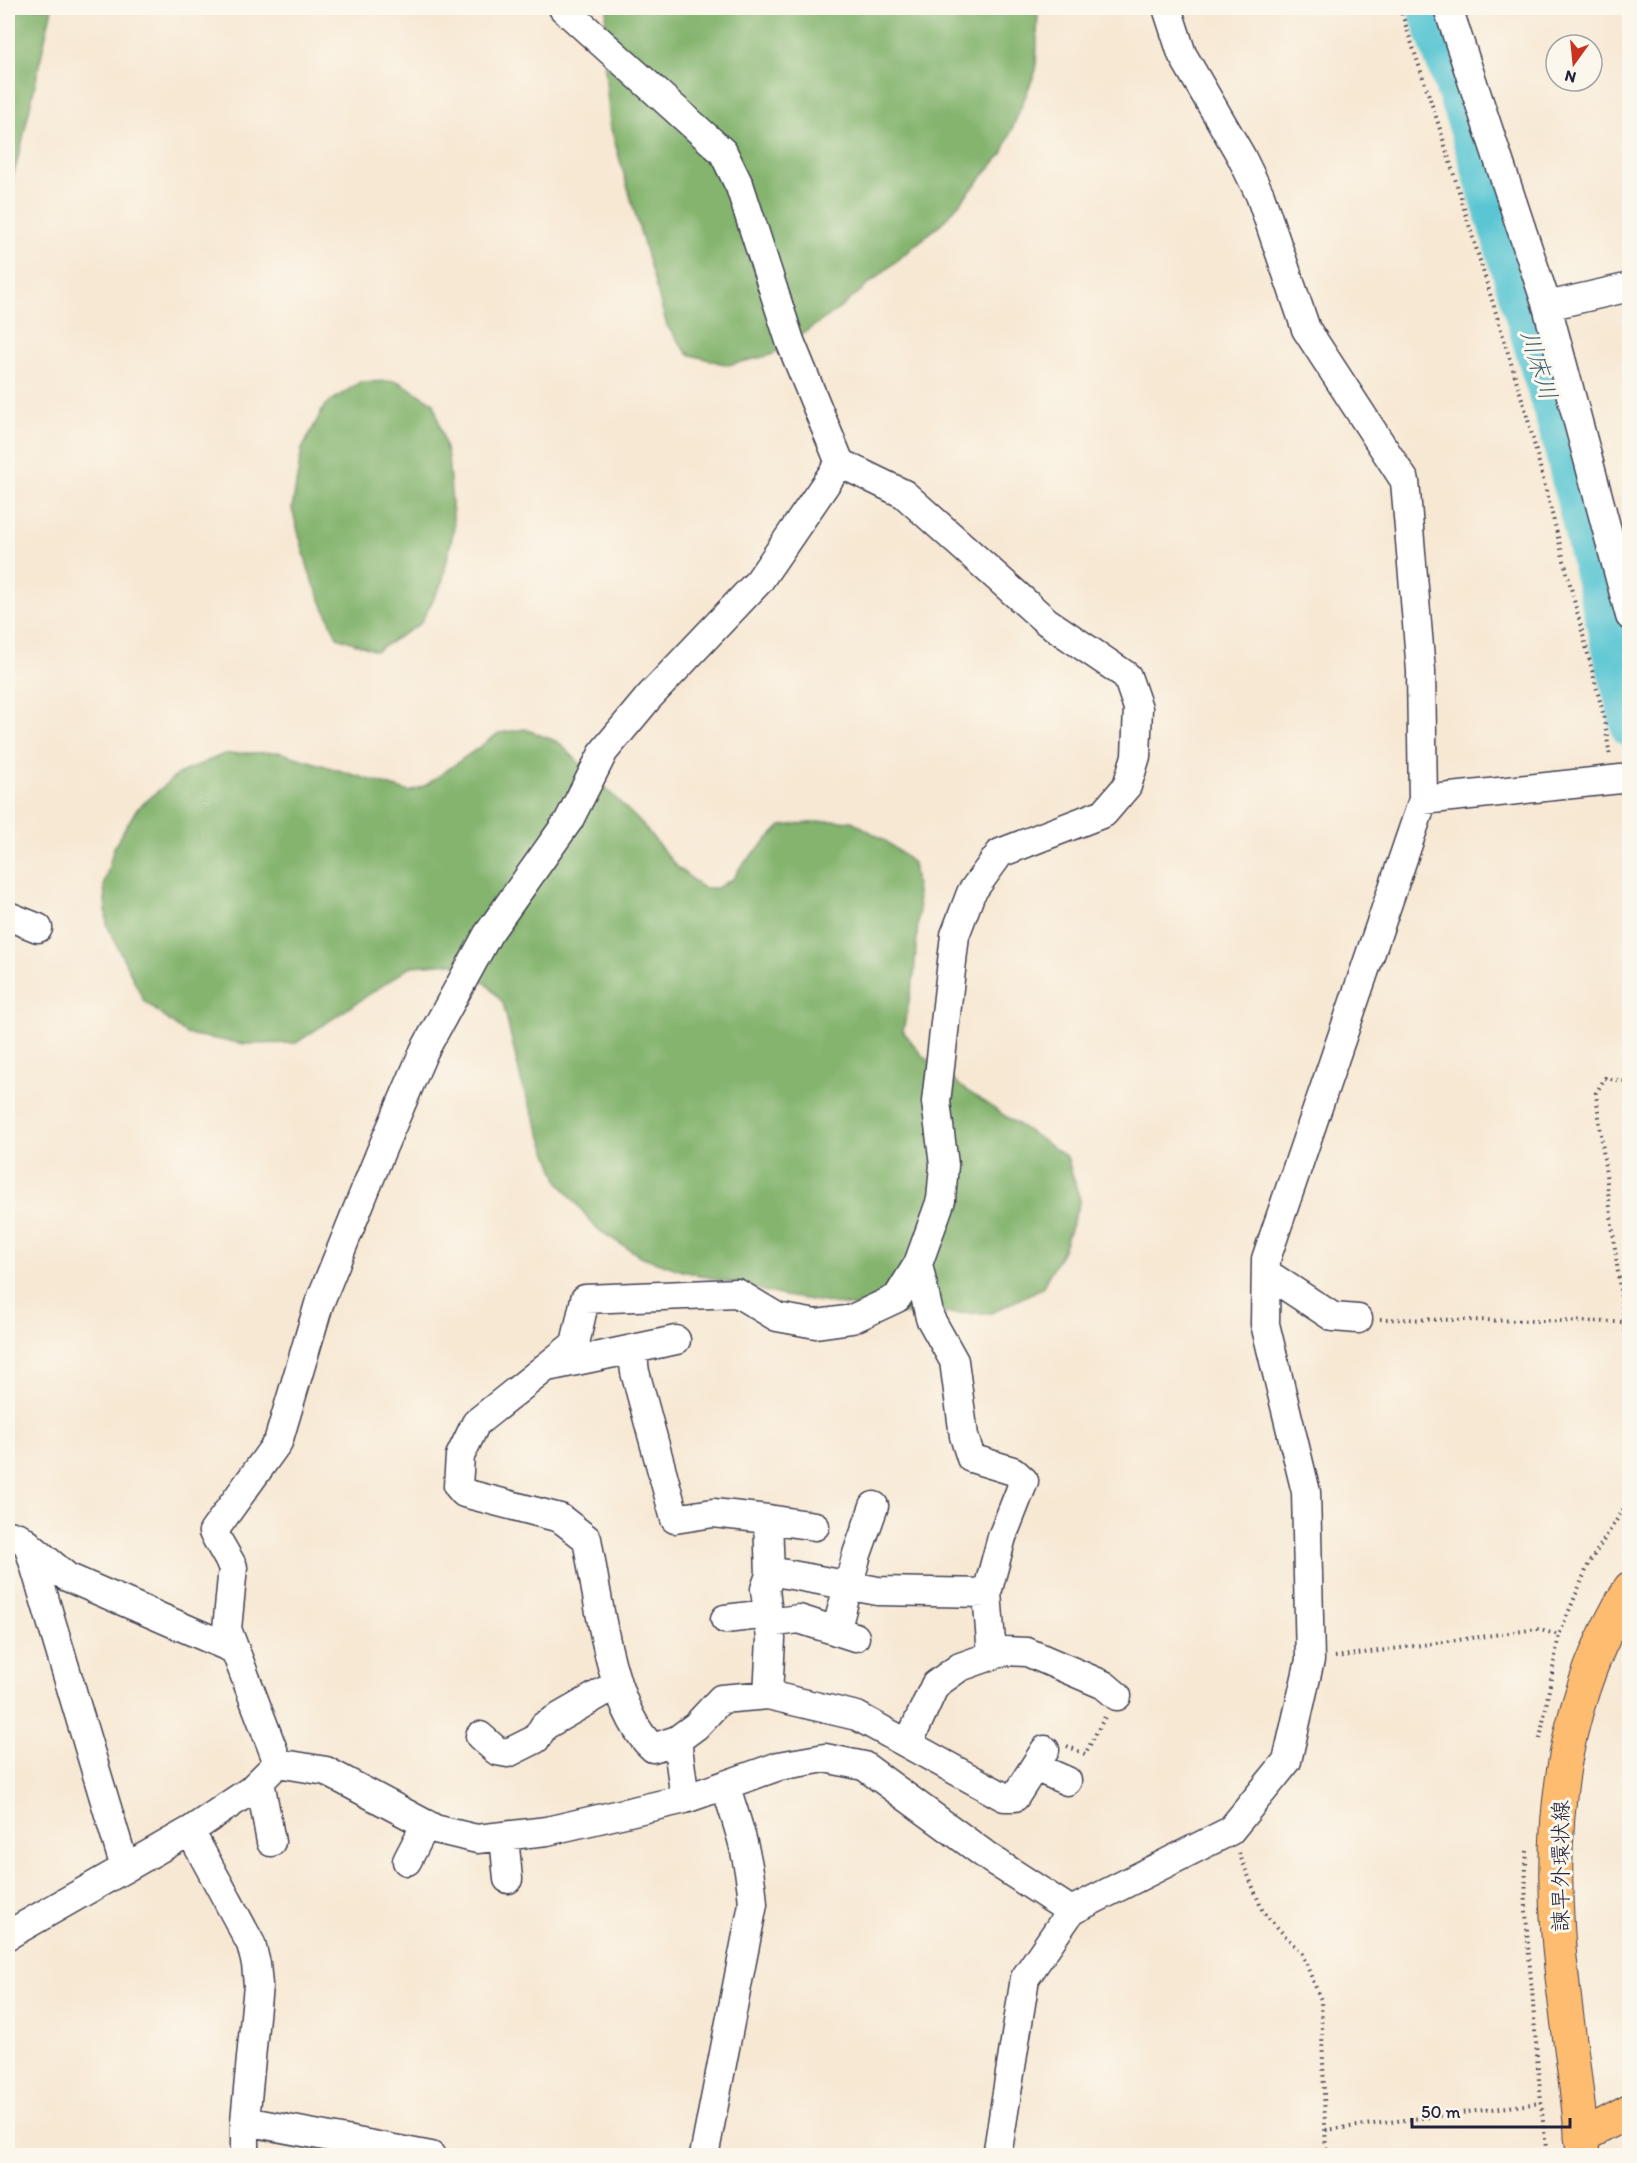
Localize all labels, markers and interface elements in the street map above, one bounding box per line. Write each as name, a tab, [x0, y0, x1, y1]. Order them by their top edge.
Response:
north arrow	[1544, 33, 1604, 93]
text: N	[1563, 66, 1578, 88]
water label: 川床川	[1515, 326, 1564, 404]
street label: 諫早外環状線	[1547, 1800, 1574, 1932]
scale bar	[1412, 2091, 1570, 2129]
text: 50 m	[1421, 2101, 1461, 2123]

